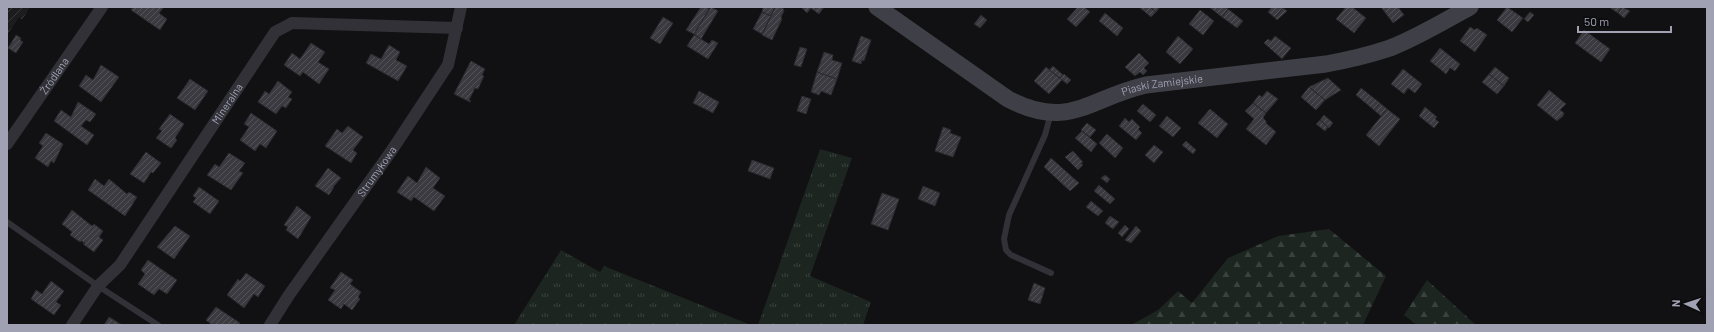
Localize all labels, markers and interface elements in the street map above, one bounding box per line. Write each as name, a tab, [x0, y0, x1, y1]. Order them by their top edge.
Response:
scale bar	[1578, 8, 1671, 34]
text: 50 m	[1584, 14, 1609, 28]
street label: Źródlana	[37, 55, 71, 96]
street label: Piaski Zamiejskie	[1119, 71, 1204, 98]
street label: Mineralna	[209, 81, 245, 126]
street label: Strumykowa	[354, 144, 399, 199]
north arrow	[1666, 284, 1706, 324]
text: N	[1669, 299, 1682, 307]

